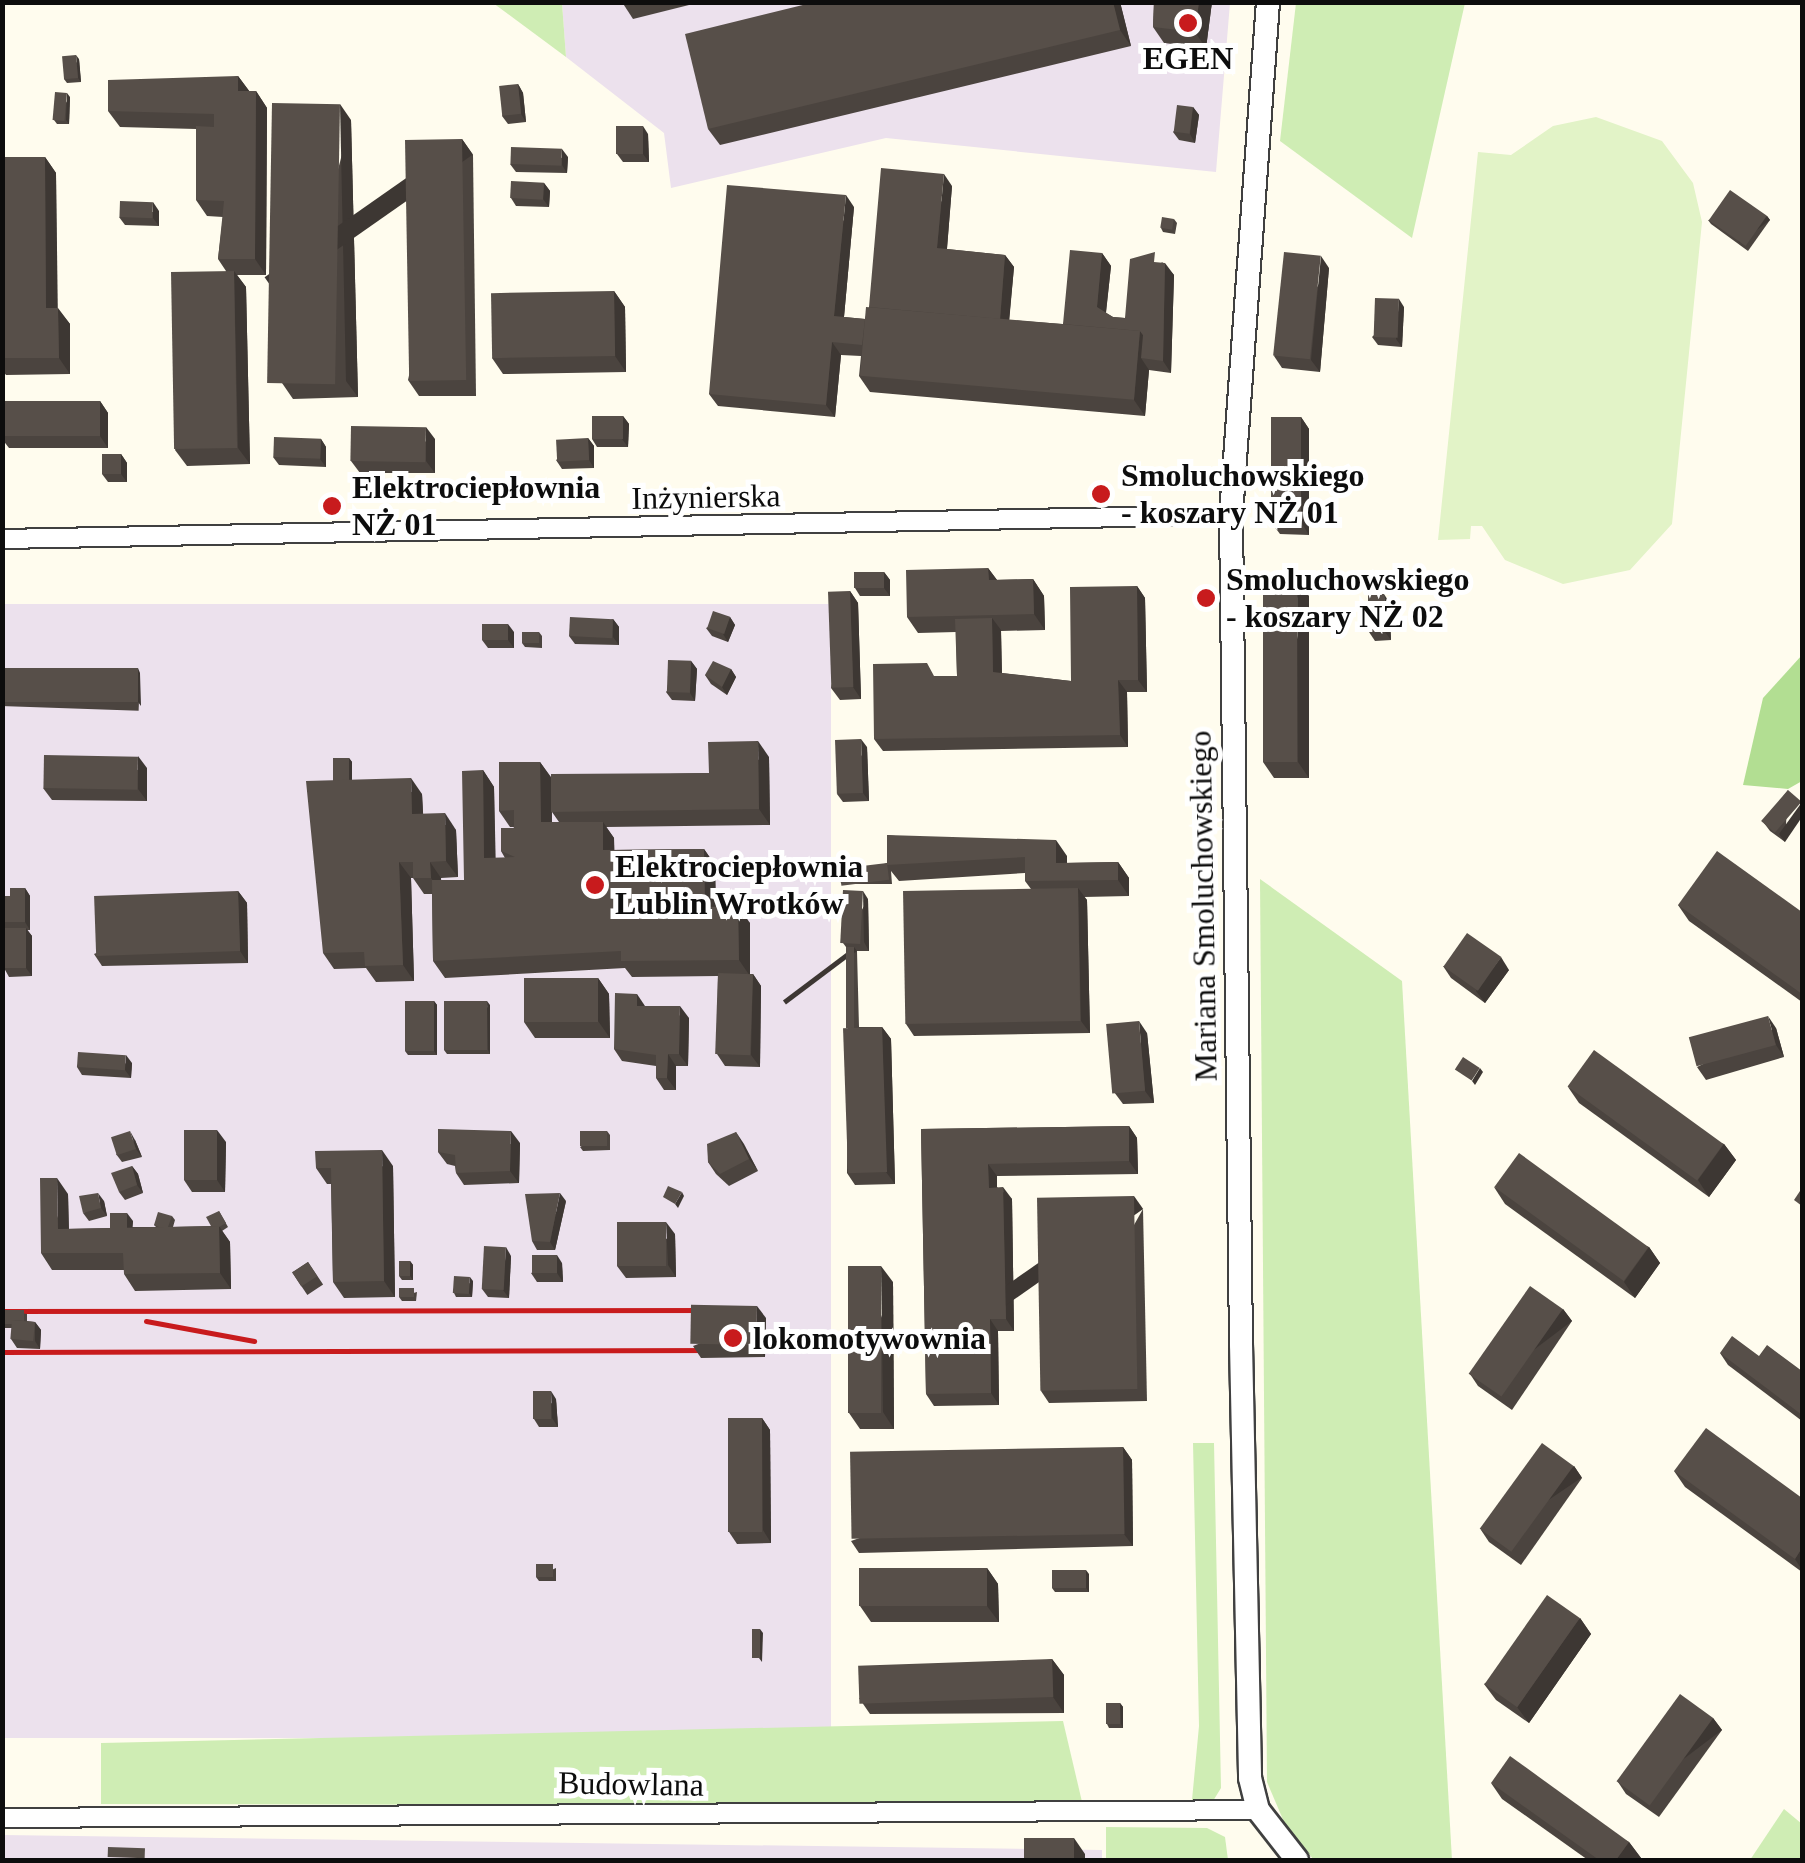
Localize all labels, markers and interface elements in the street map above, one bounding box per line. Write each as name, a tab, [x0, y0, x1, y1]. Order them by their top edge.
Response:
marker: EGEN	[1177, 12, 1199, 34]
place label: EGEN	[1143, 39, 1233, 77]
place label: Smoluchowskiego - koszary NŻ 01	[1121, 457, 1365, 532]
place label: Elektrociepłownia NŻ 01	[352, 469, 600, 544]
street label: Inżynierska	[631, 477, 781, 517]
marker: Smoluchowskiego - koszary NŻ 01	[1090, 483, 1112, 505]
marker: Elektrociepłownia NŻ 01	[321, 495, 343, 517]
place label: Smoluchowskiego - koszary NŻ 02	[1226, 561, 1470, 636]
marker: Smoluchowskiego - koszary NŻ 02	[1195, 587, 1217, 609]
street label: Mariana Smoluchowskiego	[1181, 730, 1225, 1082]
place label: Elektrociepłownia Lublin Wrotków	[615, 848, 863, 923]
marker: Elektrociepłownia Lublin Wrotków	[584, 874, 606, 896]
place label: lokomotywownia	[753, 1319, 986, 1357]
marker: lokomotywownia	[722, 1327, 744, 1349]
street label: Budowlana	[558, 1764, 704, 1804]

